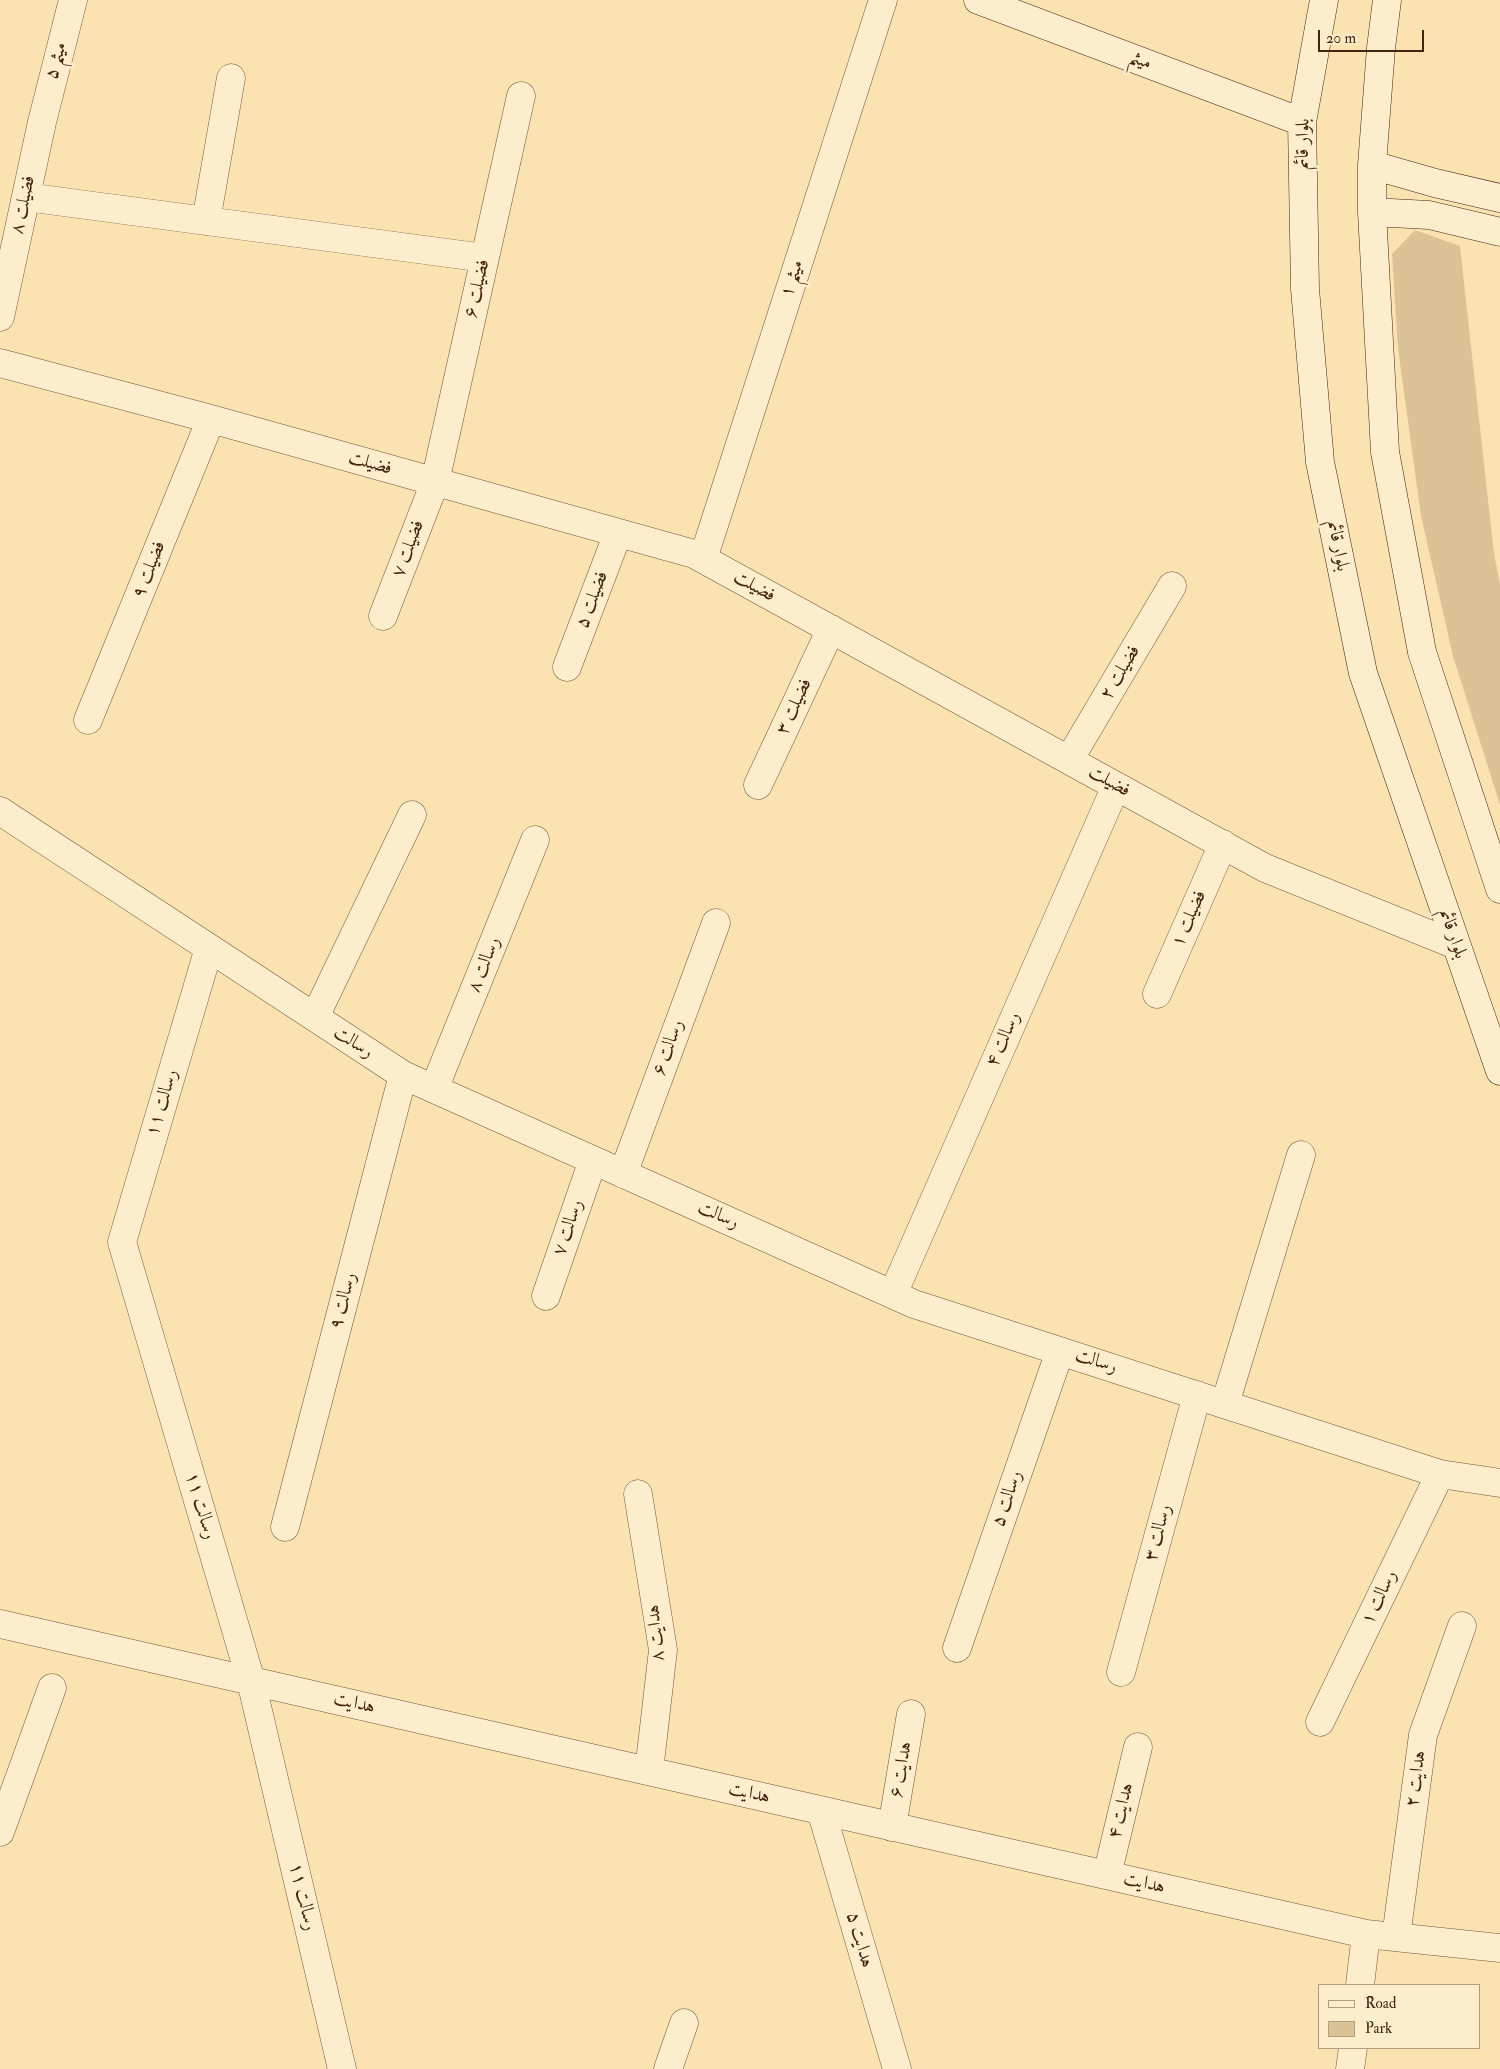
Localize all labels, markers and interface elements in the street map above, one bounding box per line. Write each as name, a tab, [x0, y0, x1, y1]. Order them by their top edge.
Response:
scale bar	[1320, 20, 1426, 52]
text: 20 m	[1326, 29, 1356, 48]
street label: میثم ۵	[41, 40, 73, 82]
street label: میثم	[1125, 46, 1155, 76]
street label: بلوار قائم	[1292, 118, 1316, 170]
street label: فضیلت ۸	[7, 173, 41, 237]
street label: فضیلت ۶	[460, 257, 496, 321]
street label: میثم ۱	[776, 258, 810, 300]
street label: فضیلت	[345, 447, 395, 481]
street label: فضیلت ۷	[388, 517, 430, 581]
street label: بلوار قائم	[1321, 519, 1353, 573]
street label: فضیلت ۹	[128, 538, 172, 602]
street label: فضیلت	[729, 566, 779, 608]
street label: فضیلت ۵	[572, 568, 614, 632]
street label: فضیلت ۲	[1096, 642, 1146, 704]
street label: فضیلت ۳	[772, 675, 818, 739]
street label: فضیلت	[1084, 761, 1134, 803]
street label: فضیلت ۱	[1167, 887, 1213, 951]
street label: بلوار قائم	[1433, 906, 1471, 962]
street label: رسالت ۸	[464, 934, 506, 996]
street label: رسالت ۴	[982, 1009, 1026, 1071]
street label: رسالت ۶	[648, 1017, 690, 1079]
street label: رسالت	[329, 1022, 377, 1064]
street label: رسالت ۱۱	[142, 1067, 184, 1139]
street label: رسالت ۷	[549, 1197, 589, 1259]
street label: رسالت	[694, 1197, 742, 1235]
street label: رسالت ۹	[325, 1270, 363, 1332]
street label: رسالت	[1072, 1345, 1120, 1379]
street label: رسالت ۵	[988, 1468, 1028, 1530]
street label: رسالت ۱۱	[180, 1470, 220, 1542]
street label: رسالت ۳	[1140, 1502, 1178, 1564]
street label: رسالت ۱	[1357, 1567, 1403, 1629]
street label: هدایت ۸	[643, 1604, 671, 1662]
street label: هدایت	[331, 1688, 377, 1720]
street label: هدایت ۶	[886, 1740, 918, 1800]
street label: هدایت ۲	[1402, 1749, 1432, 1809]
street label: هدایت	[726, 1778, 772, 1810]
street label: هدایت ۴	[1104, 1781, 1140, 1841]
street label: رسالت ۱۱	[283, 1861, 321, 1933]
street label: هدایت	[1121, 1868, 1167, 1900]
street label: هدایت ۵	[840, 1909, 878, 1971]
legend	[1318, 1984, 1480, 2049]
text: Road	[1365, 1994, 1396, 2013]
text: Park	[1365, 2019, 1392, 2038]

